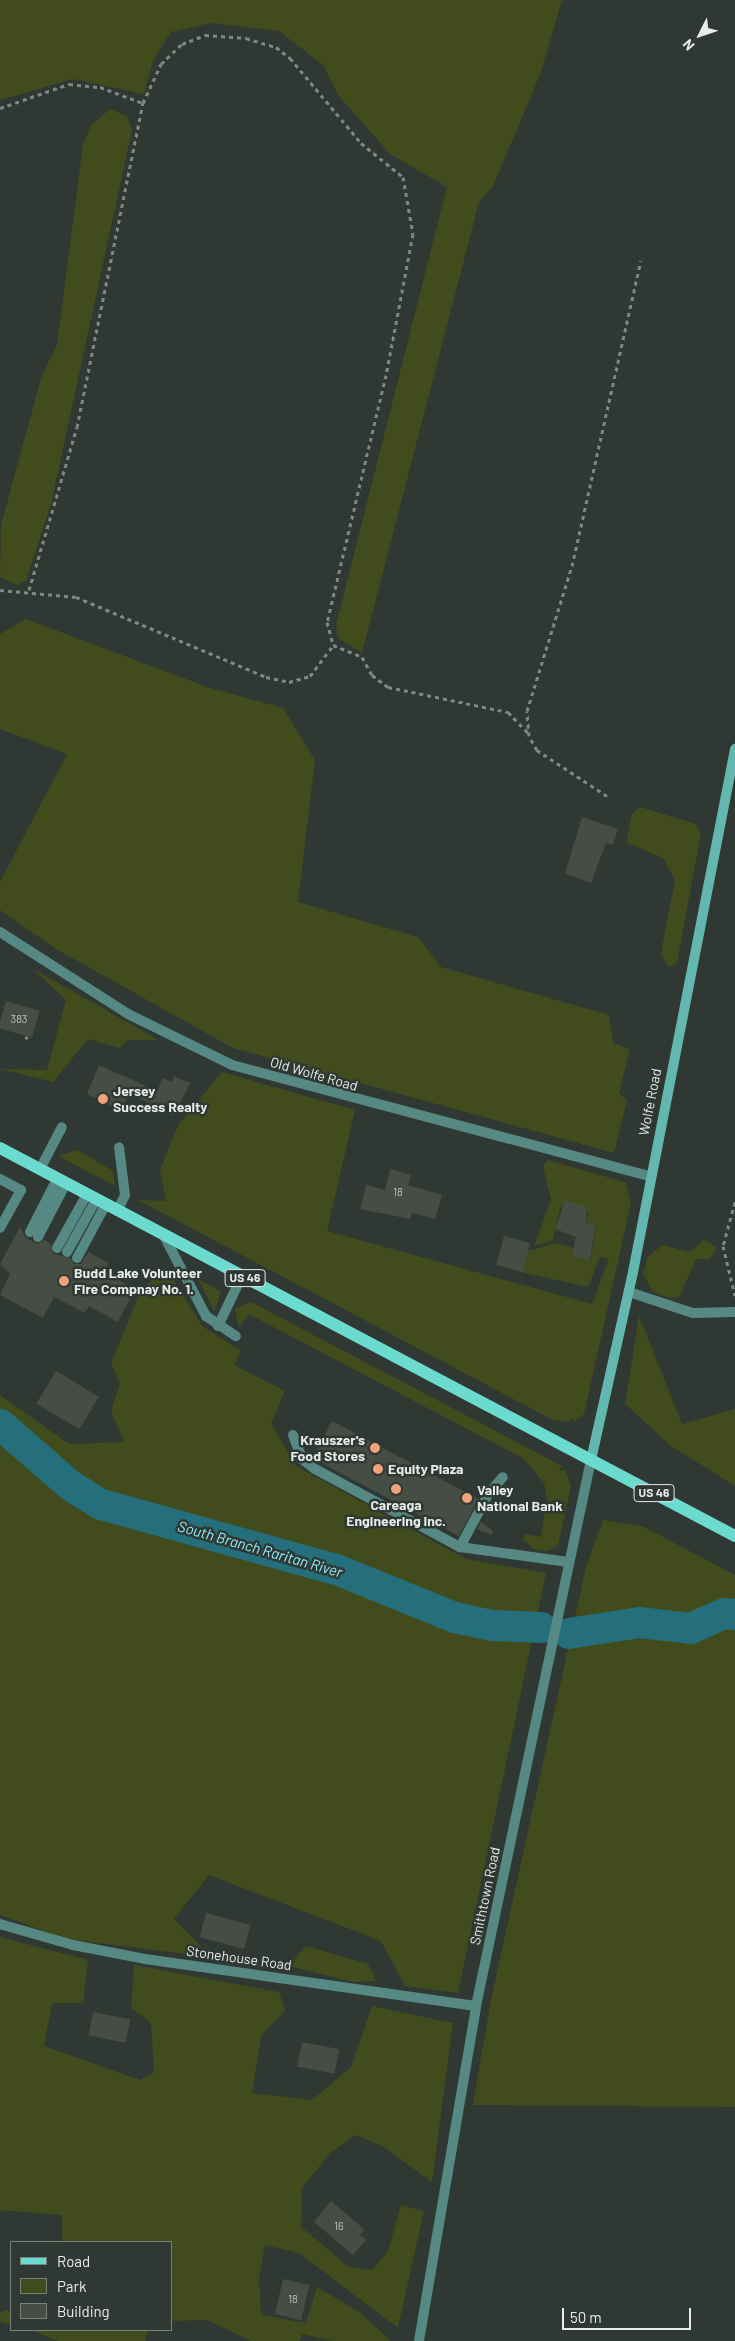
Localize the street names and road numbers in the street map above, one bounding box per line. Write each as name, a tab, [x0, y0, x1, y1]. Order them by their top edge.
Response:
street label: Old Wolfe Road	[268, 1053, 360, 1095]
street label: Wolfe Road	[635, 1067, 665, 1137]
road number: US 46	[224, 1268, 266, 1288]
road number: US 46	[633, 1484, 675, 1502]
street label: Smithtown Road	[466, 1846, 504, 1946]
street label: Stonehouse Road	[185, 1942, 293, 1974]

